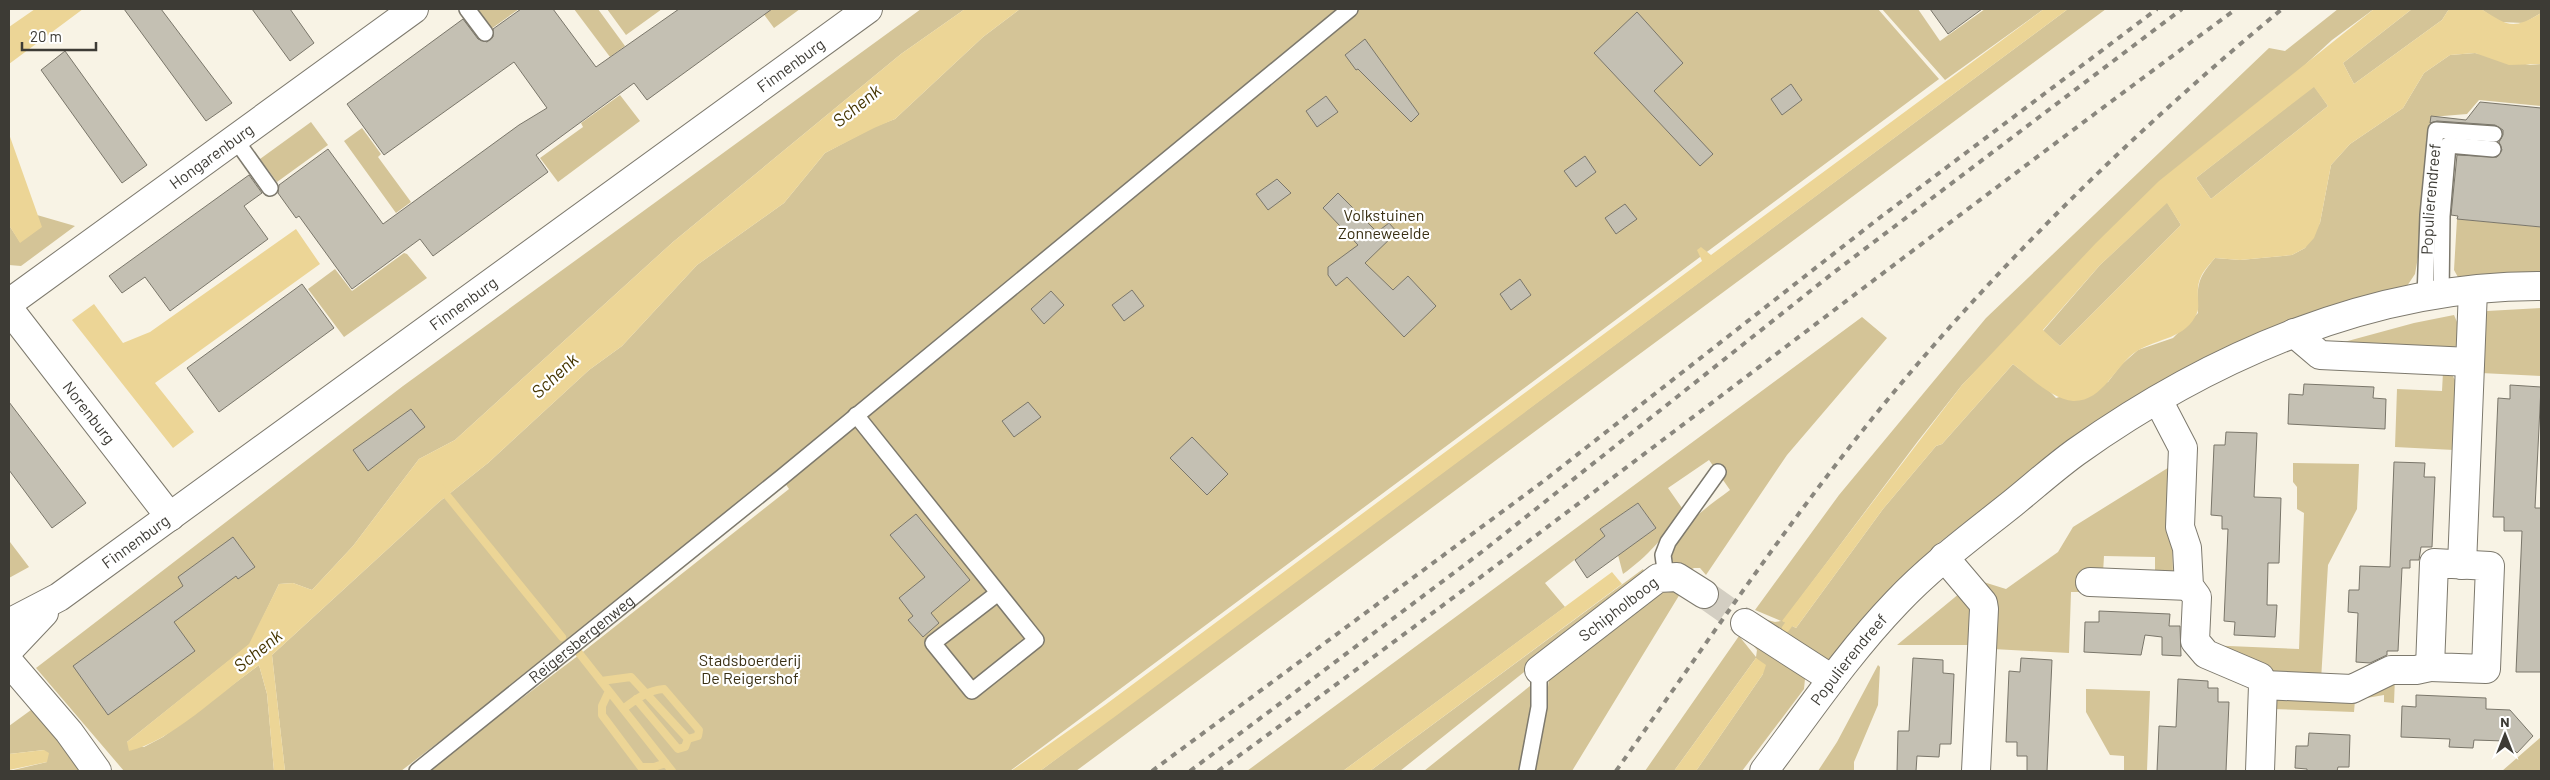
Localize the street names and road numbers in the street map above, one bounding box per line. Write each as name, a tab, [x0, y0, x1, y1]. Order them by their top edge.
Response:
street label: Finnenburg	[753, 34, 828, 96]
street label: Hongarenburg	[165, 119, 257, 192]
street label: Populierendreef	[2417, 142, 2444, 255]
street label: Finnenburg	[425, 272, 500, 334]
street label: Norenburg	[59, 377, 120, 447]
street label: Finnenburg	[98, 510, 173, 572]
street label: Schipholboog	[1574, 572, 1661, 645]
street label: Reigersbergenweg	[525, 590, 637, 686]
street label: Populierendreef	[1806, 609, 1891, 709]

